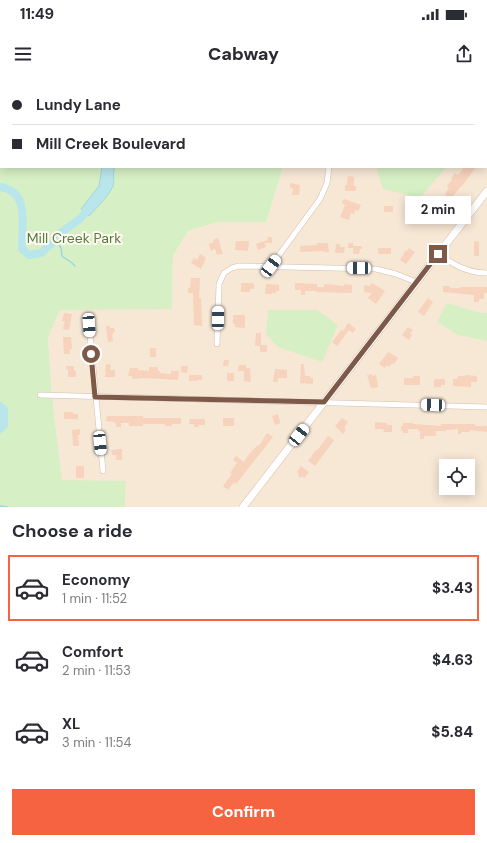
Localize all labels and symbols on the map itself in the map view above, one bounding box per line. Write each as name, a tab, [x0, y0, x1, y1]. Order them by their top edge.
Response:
callout: 2 min	[405, 196, 471, 224]
park label: Mill Creek Park	[27, 229, 121, 247]
route end	[429, 245, 447, 263]
car	[259, 253, 283, 279]
car	[347, 262, 371, 274]
car	[212, 306, 224, 330]
car	[82, 313, 96, 337]
route start	[82, 345, 100, 363]
car	[421, 399, 445, 411]
car	[287, 422, 311, 448]
car	[93, 430, 107, 456]

